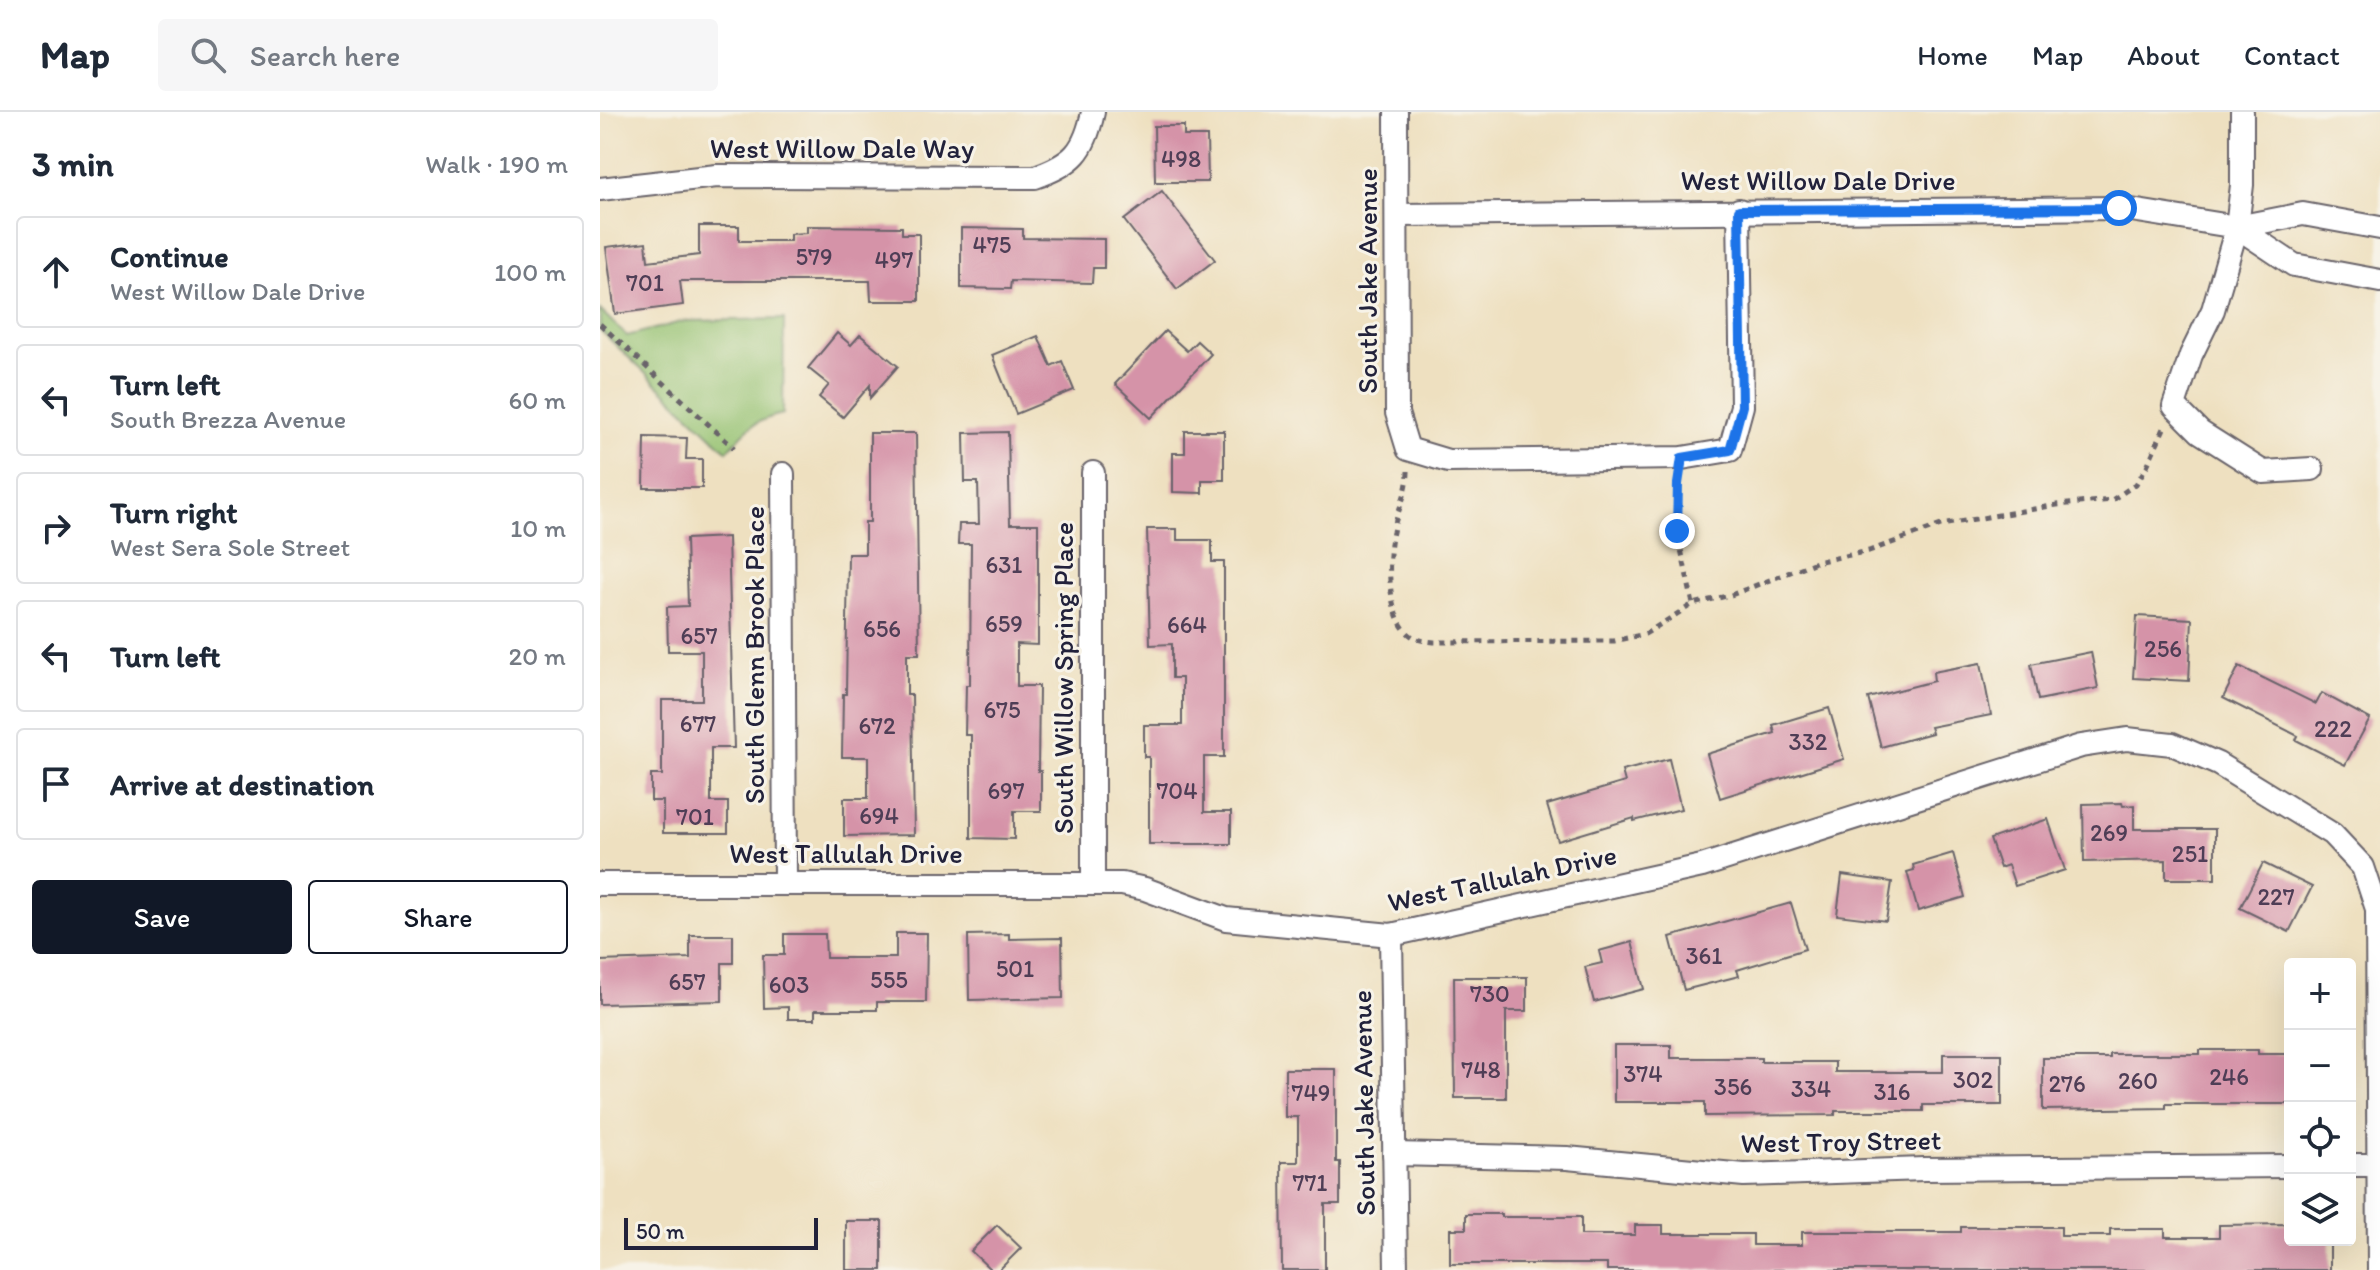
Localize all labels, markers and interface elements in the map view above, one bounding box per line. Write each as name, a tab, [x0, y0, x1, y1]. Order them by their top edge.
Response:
search box	[158, 19, 718, 91]
text: Map	[40, 32, 110, 78]
icon: search	[186, 33, 230, 77]
text: Search here	[250, 37, 400, 74]
text: Home	[1917, 38, 1988, 72]
text: Map	[2032, 38, 2083, 72]
text: About	[2127, 38, 2200, 72]
text: Contact	[2244, 38, 2340, 72]
street label: West Willow Dale Way	[710, 131, 974, 165]
text: 3 min	[32, 144, 114, 185]
house number: 498	[1161, 144, 1201, 173]
text: Walk · 190 m	[425, 148, 568, 180]
street label: West Willow Dale Drive	[1680, 163, 1956, 197]
street label: South Jake Avenue	[1350, 168, 1384, 394]
route start	[2101, 190, 2137, 226]
house number: 475	[973, 230, 1011, 259]
text: Continue	[110, 238, 229, 275]
house number: 579	[795, 242, 833, 271]
house number: 497	[875, 245, 914, 274]
icon: ahead	[34, 250, 78, 294]
text: 100 m	[494, 256, 566, 288]
house number: 701	[626, 268, 664, 297]
text: West Willow Dale Drive	[110, 275, 365, 307]
text: Turn left	[110, 366, 221, 403]
icon: left	[34, 378, 78, 422]
text: 60 m	[509, 384, 566, 416]
text: South Brezza Avenue	[110, 403, 346, 435]
text: Turn right	[110, 494, 238, 531]
icon: right	[34, 506, 78, 550]
street label: South Glenn Brook Place	[737, 506, 771, 804]
text: 10 m	[510, 512, 566, 544]
route end	[1659, 513, 1695, 549]
street label: South Willow Spring Place	[1046, 522, 1080, 834]
text: West Sera Sole Street	[110, 531, 350, 563]
house number: 631	[986, 550, 1022, 579]
house number: 659	[985, 609, 1023, 638]
house number: 664	[1167, 610, 1207, 639]
house number: 656	[863, 614, 901, 643]
house number: 657	[680, 621, 718, 650]
icon: left	[34, 634, 78, 678]
house number: 256	[2144, 634, 2182, 663]
text: Turn left	[110, 638, 221, 675]
text: 20 m	[509, 640, 566, 672]
house number: 675	[983, 695, 1021, 724]
house number: 677	[680, 709, 716, 738]
house number: 672	[858, 711, 896, 740]
house number: 222	[2314, 714, 2352, 743]
house number: 332	[1789, 727, 1828, 756]
icon: arrive	[34, 762, 78, 806]
text: Arrive at destination	[110, 766, 374, 803]
house number: 697	[987, 776, 1025, 805]
house number: 704	[1156, 776, 1198, 805]
house number: 694	[859, 801, 899, 830]
house number: 701	[676, 802, 714, 831]
house number: 269	[2090, 818, 2128, 847]
street label: West Tallulah Drive	[729, 836, 963, 870]
street label: West Tallulah Drive	[1384, 837, 1620, 919]
house number: 251	[2172, 839, 2208, 868]
button: Save	[32, 880, 292, 954]
button: Share	[308, 880, 568, 954]
house number: 227	[2257, 882, 2295, 911]
house number: 361	[1686, 941, 1722, 970]
house number: 501	[996, 954, 1034, 983]
map controls	[2284, 958, 2356, 1246]
button: +	[2284, 958, 2356, 1030]
house number: 555	[870, 965, 908, 994]
house number: 657	[668, 967, 706, 996]
house number: 603	[769, 970, 809, 999]
house number: 730	[1470, 979, 1510, 1008]
street label: South Jake Avenue	[1344, 990, 1382, 1216]
button: −	[2284, 1030, 2356, 1102]
house number: 748	[1461, 1055, 1501, 1084]
house number: 374	[1623, 1059, 1663, 1088]
house number: 246	[2209, 1062, 2249, 1091]
house number: 302	[1953, 1065, 1994, 1094]
house number: 260	[2118, 1066, 2158, 1095]
house number: 276	[2048, 1069, 2086, 1098]
house number: 356	[1714, 1072, 1752, 1101]
house number: 334	[1791, 1074, 1831, 1103]
house number: 316	[1874, 1077, 1910, 1106]
house number: 749	[1292, 1078, 1330, 1107]
button: locate	[2284, 1102, 2356, 1174]
street label: West Troy Street	[1740, 1122, 1942, 1160]
house number: 771	[1293, 1168, 1327, 1197]
button: layers	[2284, 1174, 2356, 1246]
scale bar	[624, 1214, 818, 1250]
text: 50 m	[636, 1218, 685, 1245]

